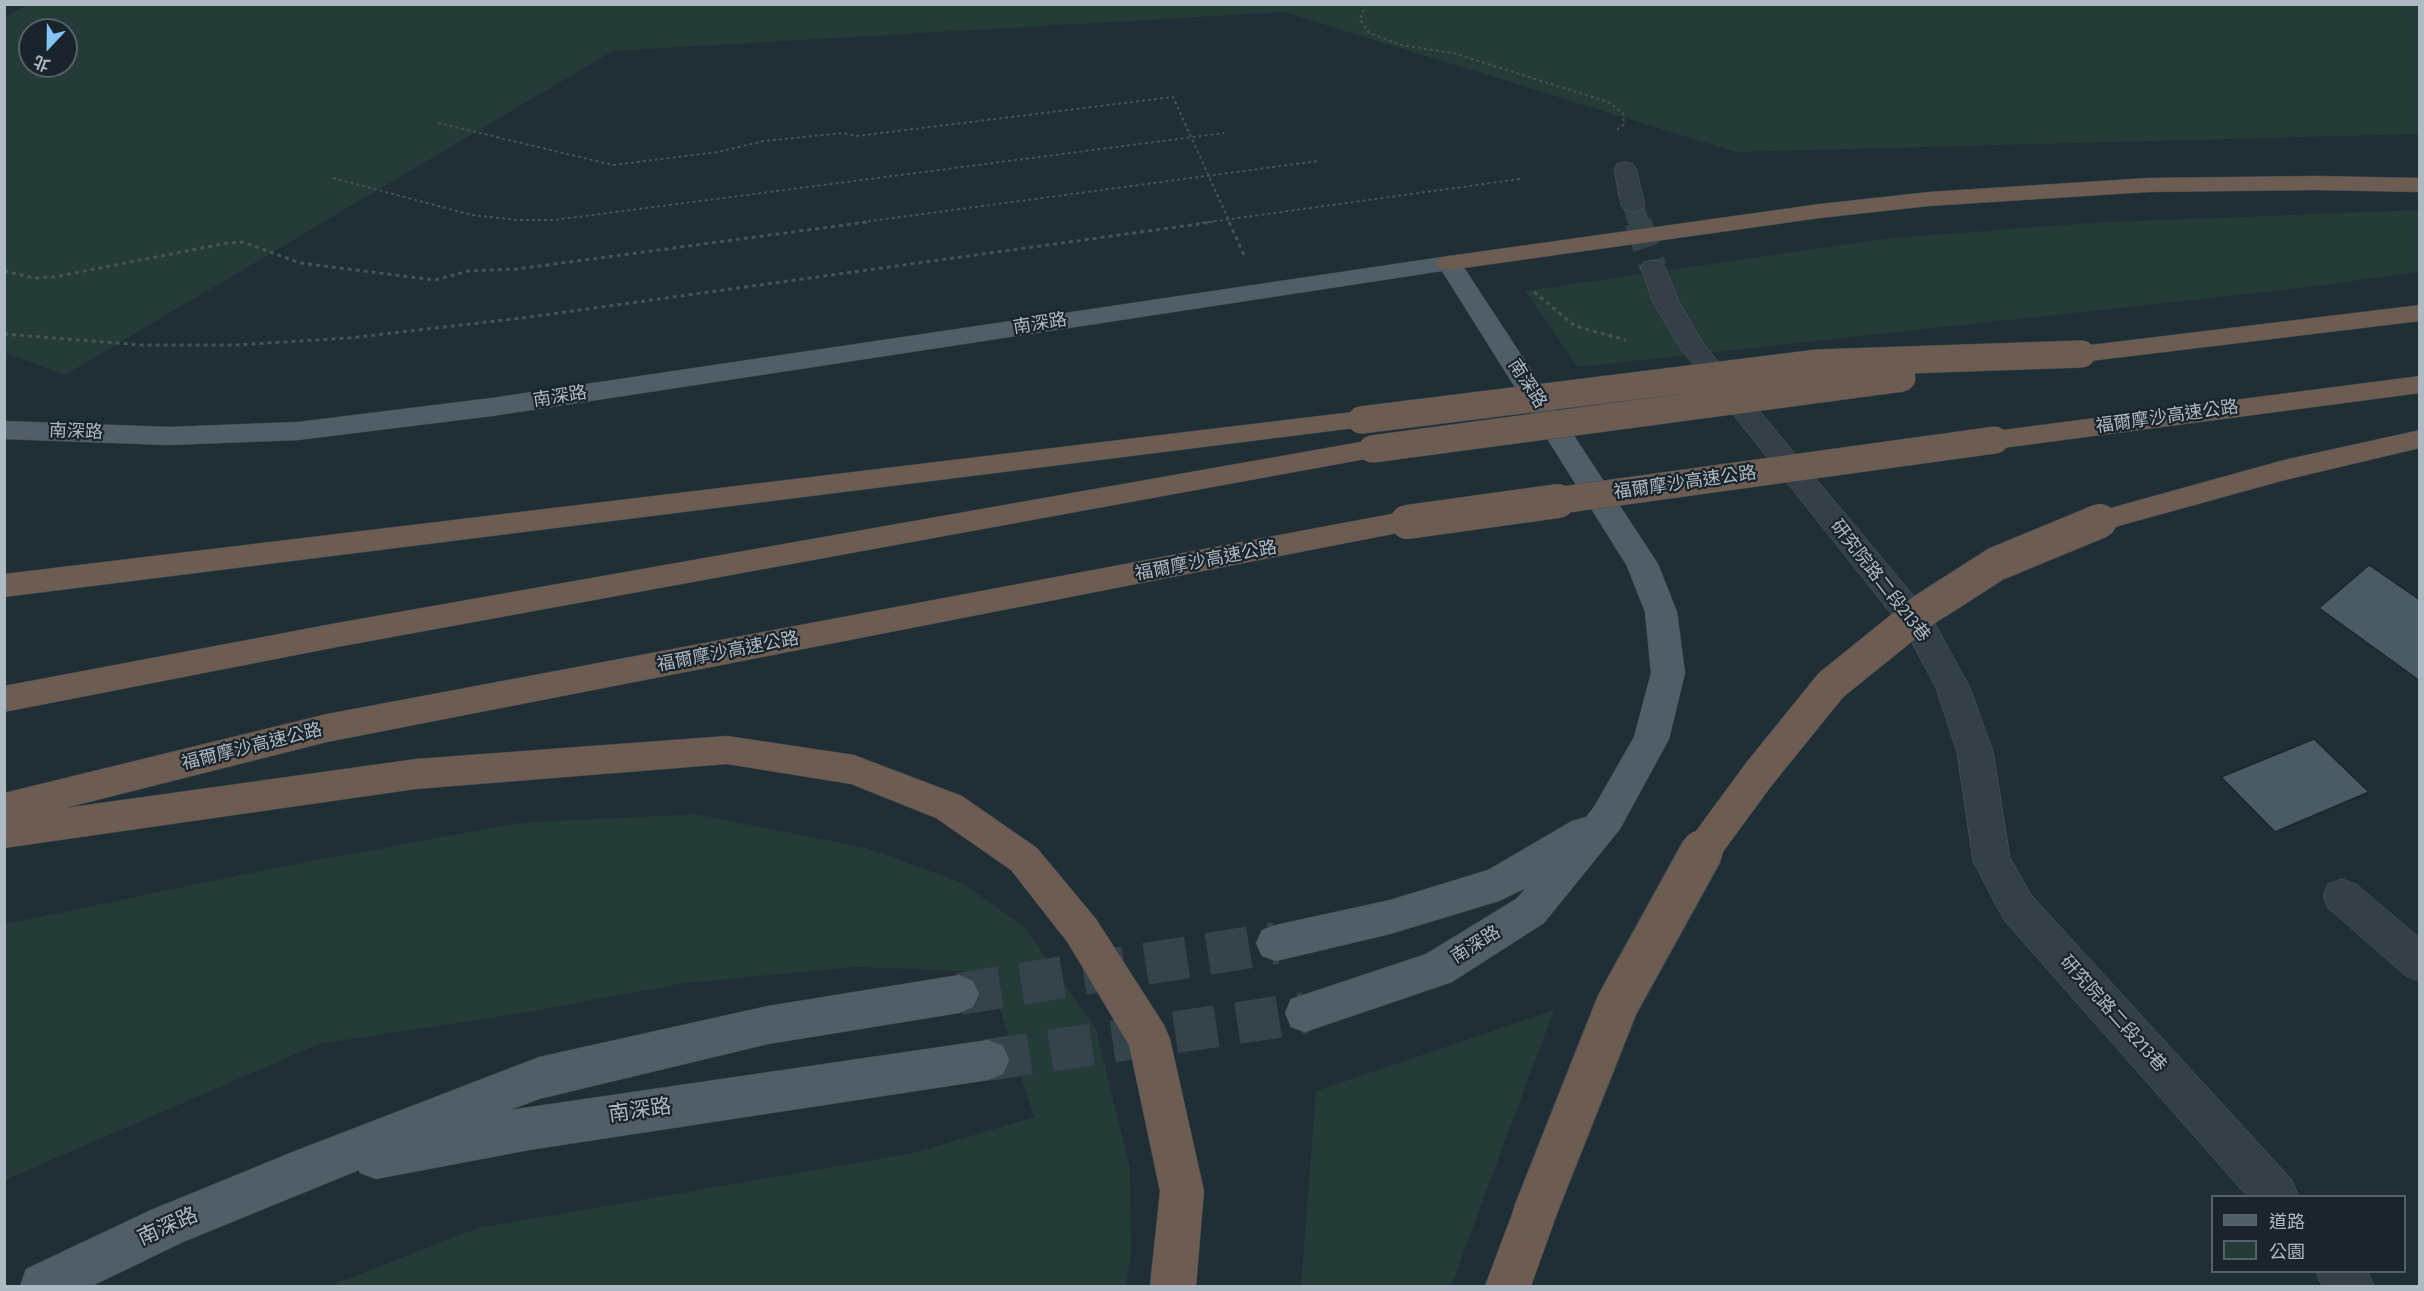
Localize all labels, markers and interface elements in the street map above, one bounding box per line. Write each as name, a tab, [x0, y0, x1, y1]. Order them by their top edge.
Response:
north arrow	[18, 18, 78, 78]
text: 北	[31, 51, 53, 75]
street label: 南深路	[1012, 309, 1068, 339]
street label: 南深路	[1503, 355, 1551, 413]
street label: 南深路	[532, 382, 588, 412]
street label: 福爾摩沙高速公路	[2094, 396, 2240, 438]
street label: 南深路	[49, 420, 103, 444]
street label: 福爾摩沙高速公路	[1612, 462, 1758, 504]
street label: 研究院路二段213巷	[1826, 516, 1934, 646]
street label: 福爾摩沙高速公路	[1133, 537, 1279, 585]
street label: 福爾摩沙高速公路	[655, 628, 801, 676]
street label: 福爾摩沙高速公路	[180, 719, 324, 775]
street label: 南深路	[1447, 922, 1505, 968]
street label: 研究院路二段213巷	[2055, 952, 2171, 1076]
street label: 南深路	[607, 1094, 673, 1128]
legend	[2211, 1195, 2406, 1273]
street label: 南深路	[134, 1203, 202, 1251]
text: 道路	[2269, 1211, 2305, 1233]
text: 公園	[2269, 1241, 2305, 1263]

